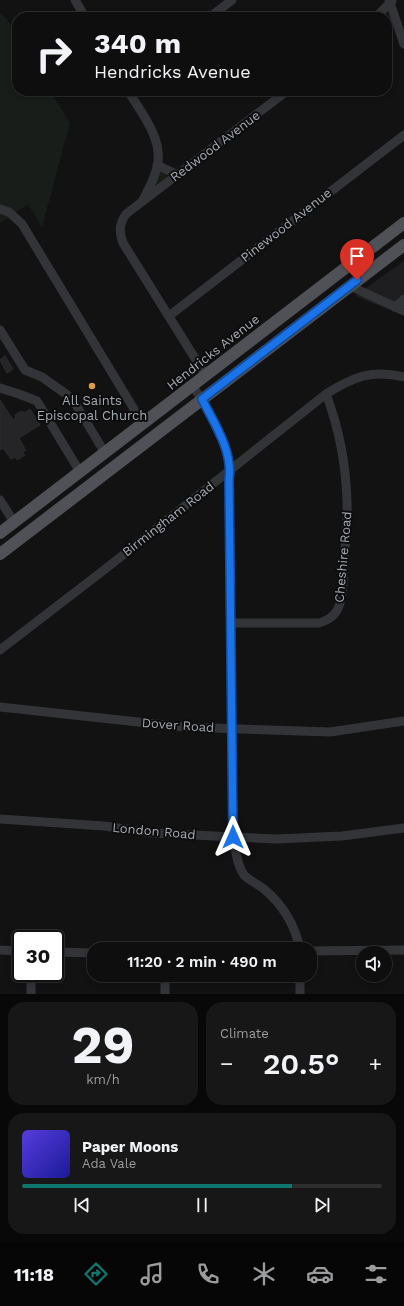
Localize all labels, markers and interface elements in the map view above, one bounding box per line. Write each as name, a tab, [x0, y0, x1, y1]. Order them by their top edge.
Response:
text: 340 m	[94, 27, 181, 60]
icon: right	[28, 28, 80, 80]
text: Hendricks Avenue	[94, 61, 251, 82]
street label: Redwood Avenue	[167, 107, 263, 185]
street label: Pinewood Avenue	[238, 185, 334, 265]
pin	[340, 239, 374, 280]
icon: arrive	[346, 245, 368, 267]
street label: Hendricks Avenue	[164, 311, 262, 393]
marker: All Saints Episcopal Church	[87, 381, 97, 391]
place label: All Saints Episcopal Church	[37, 393, 147, 423]
street label: Birmingham Road	[119, 479, 217, 559]
street label: Cheshire Road	[332, 511, 354, 603]
street label: Dover Road	[141, 715, 215, 735]
position arrow	[212, 816, 254, 858]
street label: London Road	[112, 820, 196, 842]
speed limit sign: 30	[12, 930, 64, 982]
map controls	[356, 946, 392, 982]
button: sound	[356, 946, 392, 982]
text: 11:20 · 2 min · 490 m	[127, 953, 277, 971]
text: 29	[71, 1015, 135, 1076]
text: Climate	[220, 1026, 269, 1041]
text: 20.5°	[263, 1046, 339, 1081]
text: −	[220, 1051, 233, 1076]
text: +	[369, 1051, 382, 1076]
text: km/h	[86, 1072, 120, 1087]
text: Paper Moons	[82, 1138, 178, 1156]
text: Ada Vale	[82, 1156, 136, 1171]
icon: previous	[71, 1194, 93, 1216]
icon: pause	[191, 1194, 213, 1216]
icon: next	[311, 1194, 333, 1216]
icon: directions	[82, 1260, 110, 1288]
icon: music	[138, 1260, 166, 1288]
icon: phone	[194, 1260, 222, 1288]
icon: climate	[250, 1260, 278, 1288]
icon: car	[306, 1260, 334, 1288]
icon: filters	[362, 1260, 390, 1288]
text: 11:18	[14, 1264, 54, 1285]

